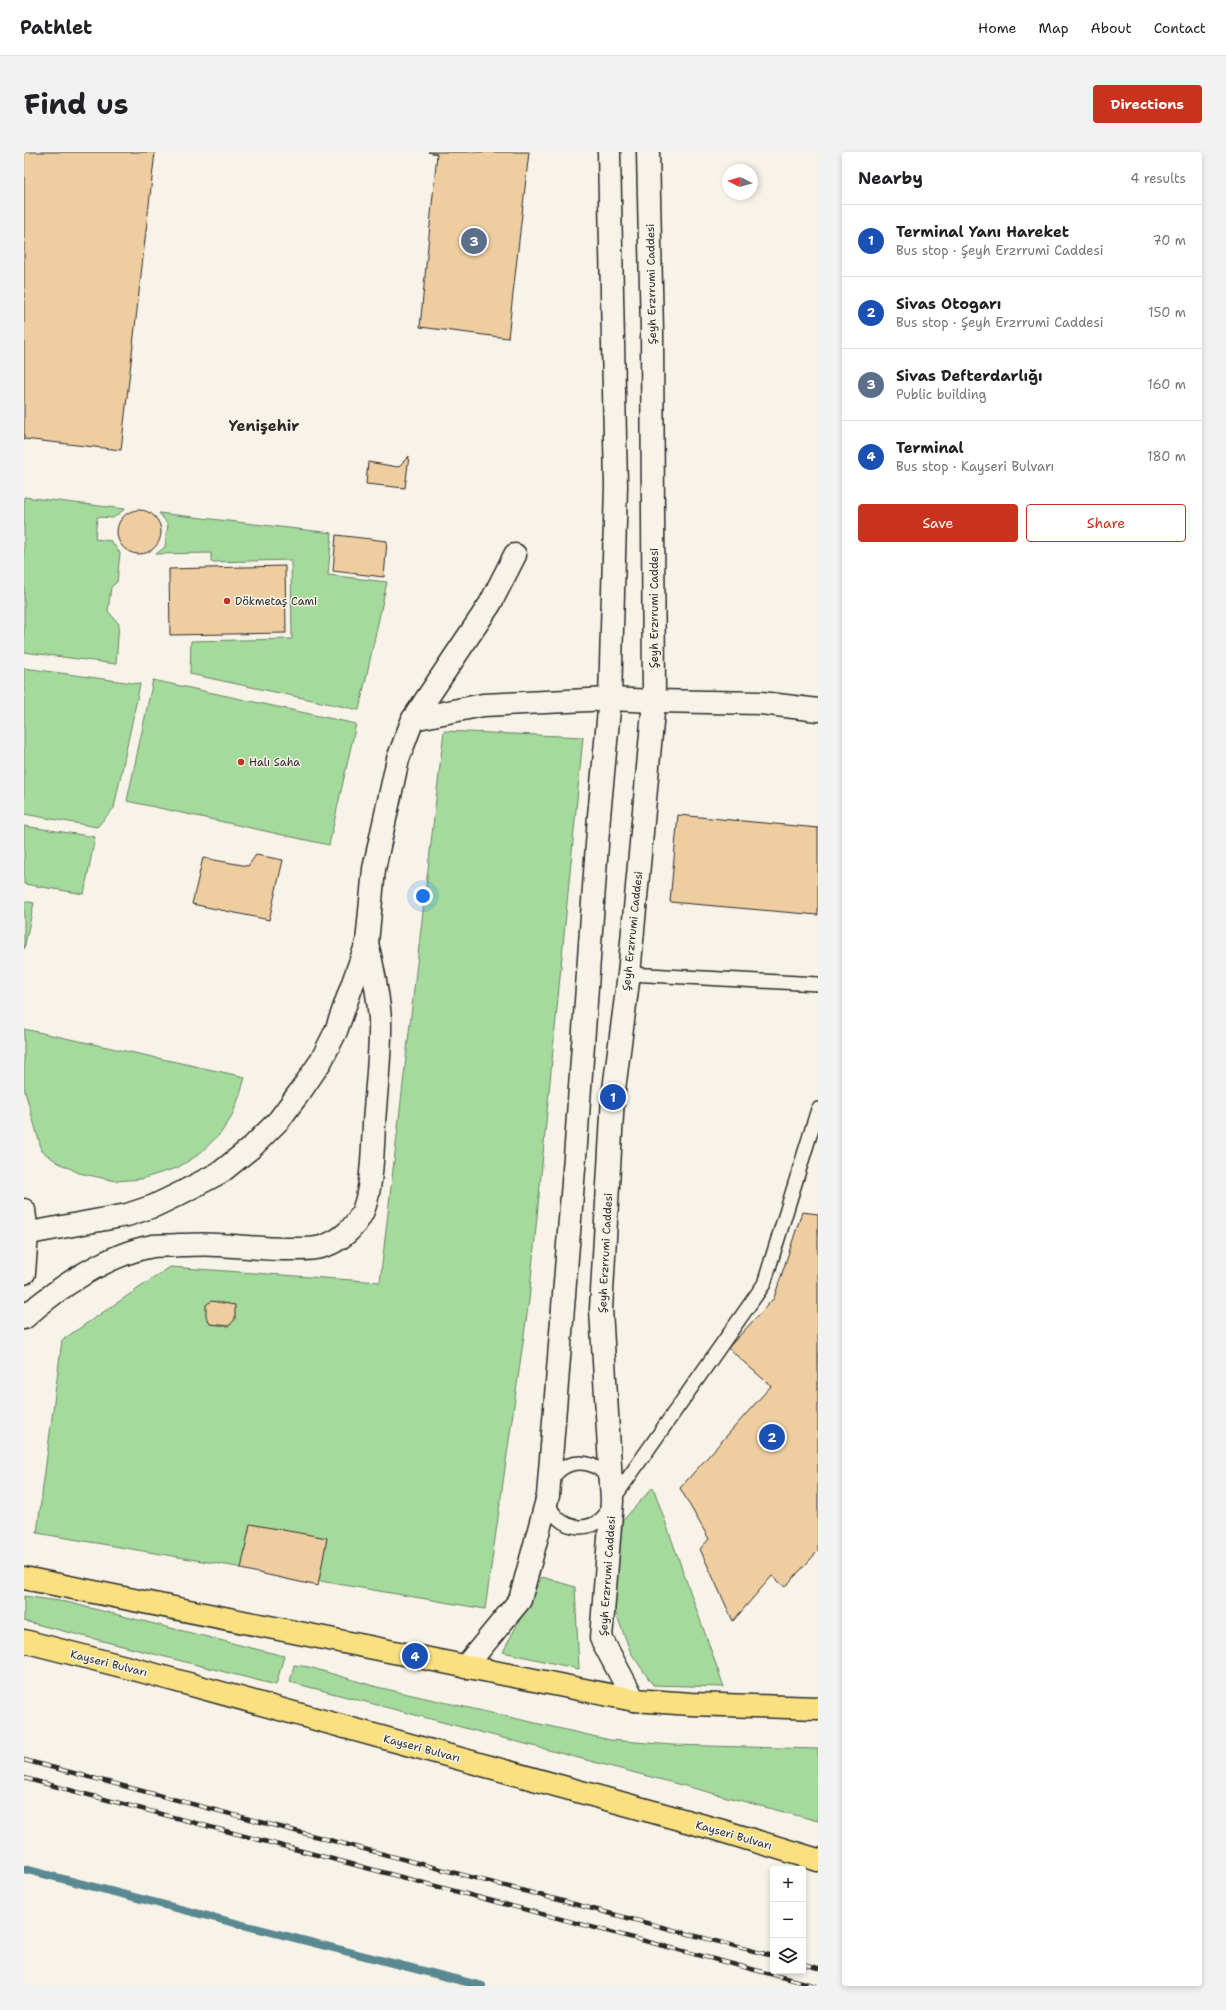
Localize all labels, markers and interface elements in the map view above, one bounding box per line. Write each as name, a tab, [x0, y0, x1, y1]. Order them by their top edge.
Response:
text: Pathlet	[20, 15, 92, 40]
text: Home	[978, 19, 1017, 37]
text: Map	[1039, 19, 1069, 37]
text: About	[1091, 19, 1132, 37]
text: Contact	[1154, 19, 1206, 37]
text: Find us	[24, 85, 129, 123]
button: Directions	[1093, 85, 1202, 123]
north arrow	[722, 164, 758, 200]
text: Nearby	[858, 167, 923, 189]
text: 4 results	[1130, 170, 1186, 187]
text: Terminal Yanı Hareket	[896, 222, 1069, 242]
street label: Şeyh Erzrrumi Caddesi	[643, 224, 660, 344]
pin: 3	[461, 226, 487, 256]
text: 1	[868, 232, 874, 249]
text: 70 m	[1152, 232, 1186, 249]
text: Bus stop · Şeyh Erzrrumi Caddesi	[896, 242, 1103, 259]
text: Sivas Otogarı	[896, 294, 1001, 314]
text: 2	[866, 304, 876, 321]
text: 150 m	[1148, 304, 1186, 321]
text: Bus stop · Şeyh Erzrrumi Caddesi	[896, 314, 1103, 331]
text: Sivas Defterdarlığı	[896, 366, 1042, 386]
text: 3	[866, 376, 876, 393]
text: 160 m	[1148, 376, 1186, 393]
text: Public building	[896, 386, 987, 403]
district label: Yenişehir	[229, 416, 299, 436]
text: Terminal	[896, 438, 964, 458]
text: 4	[866, 448, 876, 465]
text: 180 m	[1147, 448, 1186, 465]
text: Bus stop · Kayseri Bulvarı	[896, 458, 1054, 475]
button: Save	[858, 504, 1018, 542]
button: Share	[1026, 504, 1186, 542]
street label: Şeyh Erzrrumi Caddesi	[647, 548, 662, 668]
place label: Dökmetaş Cami	[235, 594, 317, 609]
marker: Dökmetaş Cami	[222, 596, 232, 606]
place label: Halı Saha	[249, 755, 300, 770]
marker: Halı Saha	[236, 757, 246, 767]
street label: Şeyh Erzrrumi Caddesi	[619, 870, 646, 992]
your location	[413, 886, 433, 906]
pin: 1	[600, 1082, 626, 1112]
street label: Şeyh Erzrrumi Caddesi	[595, 1192, 616, 1314]
pin: 2	[759, 1422, 785, 1452]
street label: Şeyh Erzrrumi Caddesi	[596, 1515, 619, 1637]
pin: 4	[402, 1641, 428, 1671]
street label: Kayseri Bulvarı	[69, 1647, 149, 1680]
street label: Kayseri Bulvarı	[382, 1731, 462, 1766]
street label: Kayseri Bulvarı	[694, 1817, 774, 1854]
map controls	[770, 1866, 806, 1974]
button: +	[770, 1866, 806, 1902]
button: −	[770, 1902, 806, 1938]
button: layers	[770, 1938, 806, 1974]

